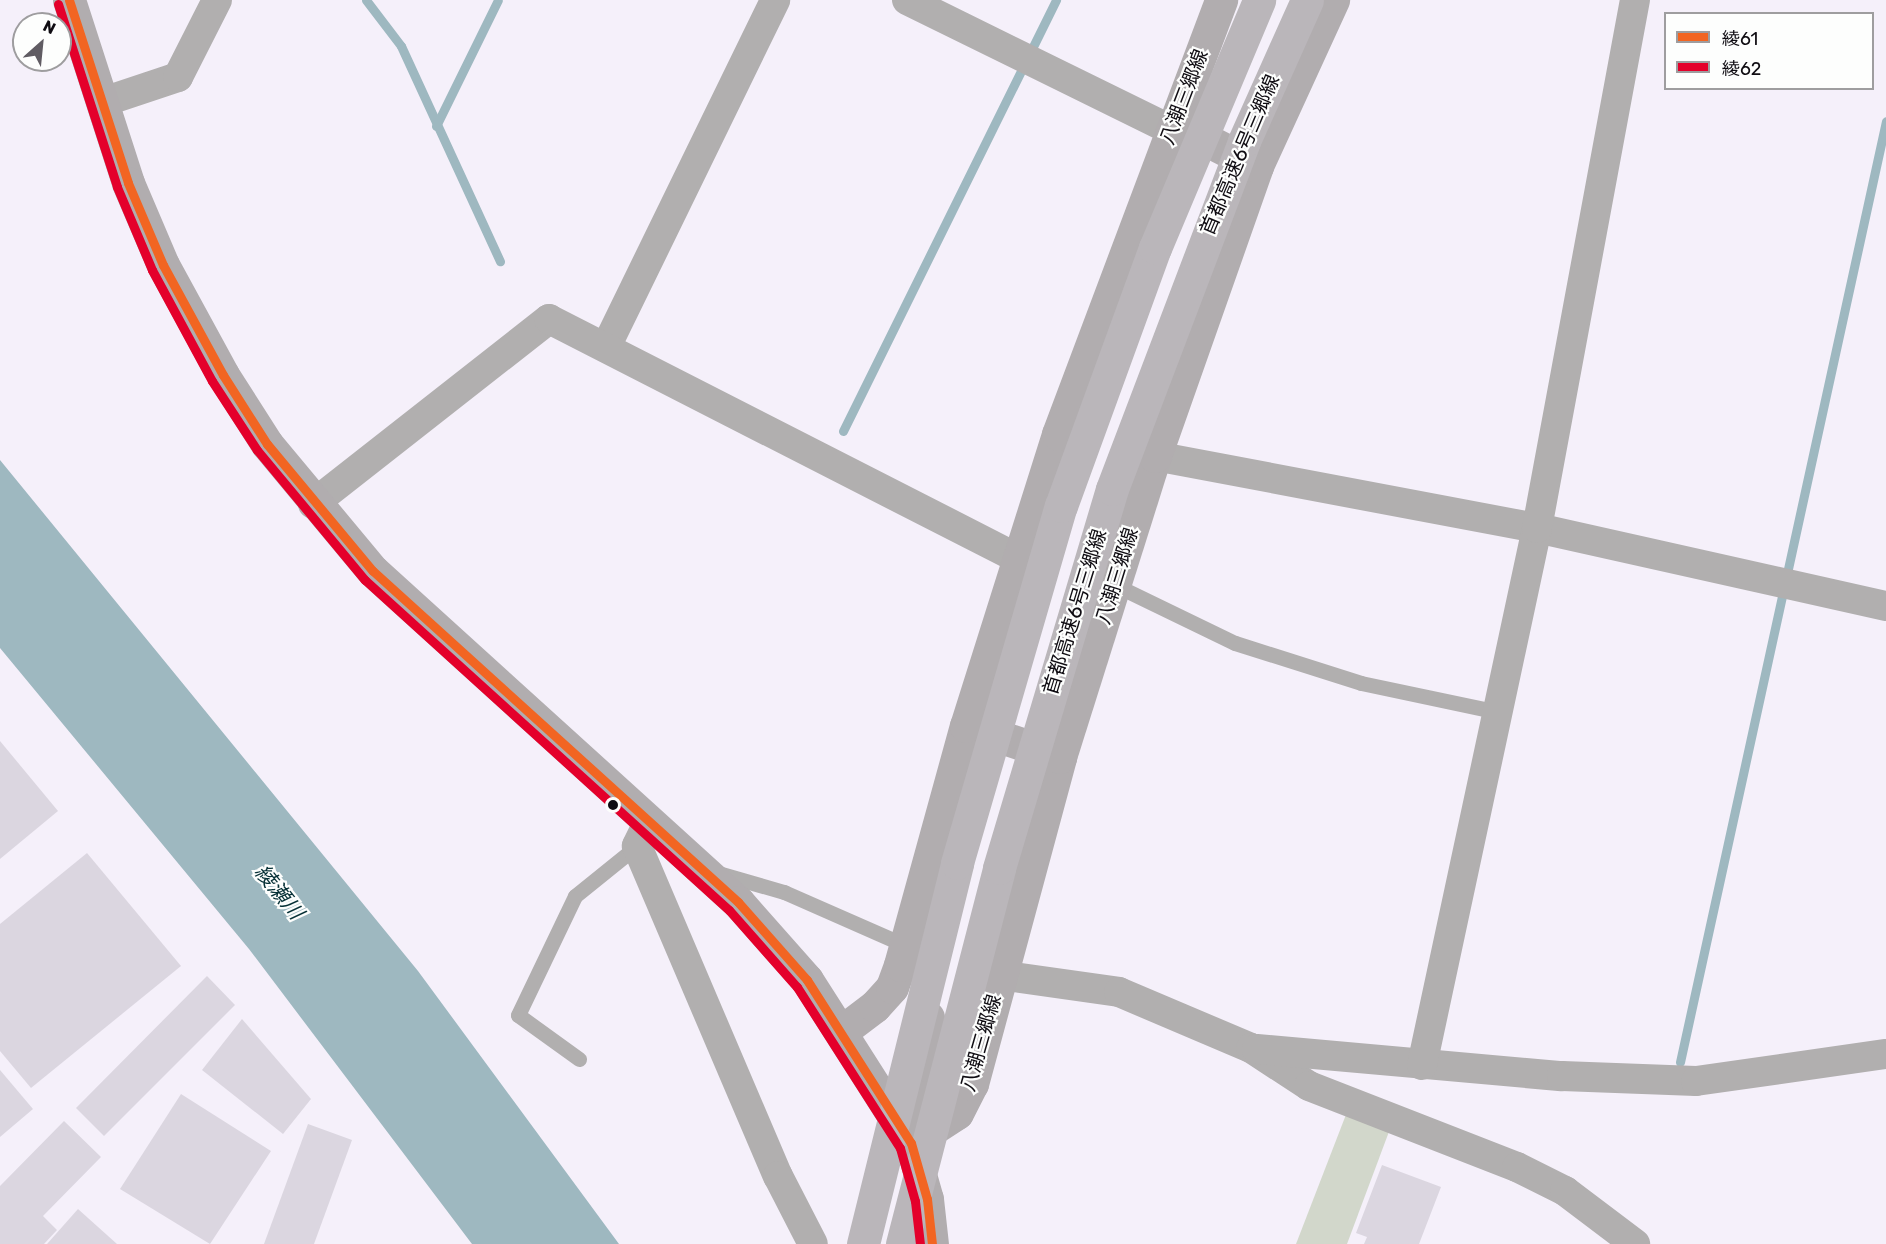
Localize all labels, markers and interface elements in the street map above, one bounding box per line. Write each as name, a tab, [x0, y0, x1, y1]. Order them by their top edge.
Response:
north arrow	[12, 12, 72, 72]
legend	[1664, 12, 1874, 90]
text: N	[40, 16, 59, 38]
text: 綾61	[1722, 28, 1758, 50]
street label: 八潮三郷線	[1155, 46, 1213, 148]
text: 綾62	[1722, 58, 1761, 80]
street label: 首都高速6号三郷線	[1195, 71, 1285, 239]
street label: 八潮三郷線	[1091, 525, 1143, 627]
street label: 首都高速6号三郷線	[1038, 526, 1112, 698]
unlabelled marker	[607, 799, 619, 811]
water label: 綾瀬川	[249, 860, 309, 924]
street label: 八潮三郷線	[956, 992, 1006, 1094]

